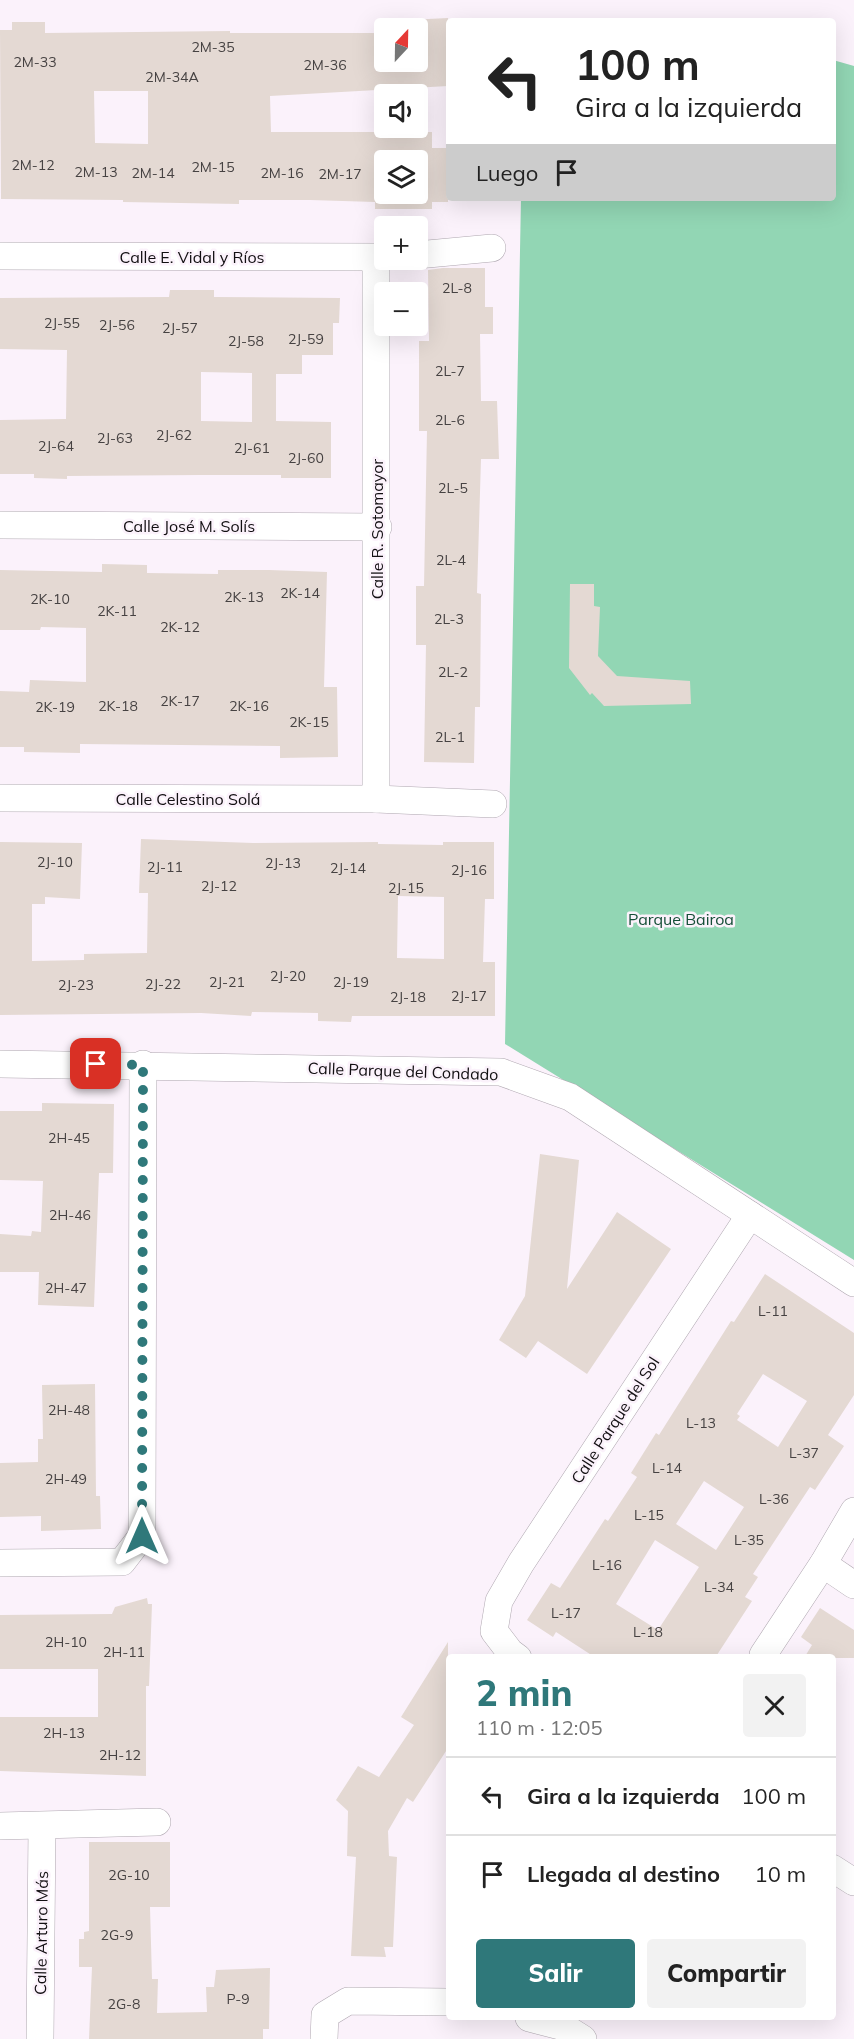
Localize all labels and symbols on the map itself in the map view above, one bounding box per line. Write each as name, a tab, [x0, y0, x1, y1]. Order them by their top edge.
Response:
north arrow	[374, 18, 428, 72]
house number: 2M-35	[191, 38, 235, 56]
house number: 2M-33	[13, 53, 57, 71]
house number: 2M-36	[303, 56, 347, 74]
house number: 2M-34A	[145, 68, 199, 86]
house number: 2M-12	[11, 156, 55, 174]
house number: 2M-15	[191, 158, 235, 176]
house number: 2M-13	[74, 163, 118, 181]
house number: 2M-14	[131, 164, 175, 182]
house number: 2M-16	[260, 164, 304, 182]
house number: 2M-17	[318, 165, 362, 183]
street label: Calle E. Vidal y Ríos	[120, 247, 265, 267]
house number: 2L-8	[442, 279, 472, 297]
house number: 2J-55	[44, 314, 80, 332]
house number: 2J-56	[99, 316, 135, 334]
house number: 2J-57	[162, 319, 198, 337]
house number: 2J-59	[288, 330, 324, 348]
house number: 2J-58	[228, 332, 264, 350]
house number: 2L-7	[435, 362, 465, 380]
house number: 2L-6	[435, 411, 465, 429]
house number: 2J-62	[156, 426, 192, 444]
house number: 2J-63	[97, 429, 133, 447]
house number: 2J-64	[38, 437, 74, 455]
house number: 2J-61	[234, 439, 270, 457]
house number: 2J-60	[288, 449, 324, 467]
street label: Calle R. Sotomayor	[367, 459, 387, 599]
house number: 2L-5	[438, 479, 468, 497]
street label: Calle José M. Solís	[123, 516, 255, 536]
house number: 2L-4	[436, 551, 467, 569]
house number: 2K-14	[280, 584, 320, 602]
house number: 2K-13	[224, 588, 264, 606]
house number: 2K-10	[30, 590, 70, 608]
house number: 2K-11	[97, 602, 137, 620]
house number: 2L-3	[434, 610, 464, 628]
house number: 2K-12	[160, 618, 200, 636]
house number: 2L-2	[438, 663, 468, 681]
house number: 2K-17	[160, 692, 200, 710]
house number: 2K-18	[98, 697, 138, 715]
house number: 2K-16	[229, 697, 269, 715]
house number: 2K-19	[35, 698, 75, 716]
house number: 2K-15	[289, 713, 329, 731]
house number: 2L-1	[435, 728, 465, 746]
street label: Calle Celestino Solá	[116, 789, 260, 809]
house number: 2J-10	[37, 853, 73, 871]
house number: 2J-13	[265, 854, 301, 872]
house number: 2J-11	[147, 858, 183, 876]
house number: 2J-14	[330, 859, 366, 877]
house number: 2J-16	[451, 861, 487, 879]
house number: 2J-12	[201, 877, 237, 895]
house number: 2J-15	[388, 879, 424, 897]
park label: Parque Bairoa	[628, 909, 734, 929]
house number: 2J-20	[270, 967, 306, 985]
house number: 2J-21	[209, 973, 245, 991]
house number: 2J-19	[333, 973, 369, 991]
house number: 2J-22	[145, 975, 181, 993]
house number: 2J-23	[58, 976, 94, 994]
house number: 2J-17	[451, 987, 487, 1005]
house number: 2J-18	[390, 988, 426, 1006]
pin	[70, 1038, 121, 1089]
street label: Calle Parque del Condado	[307, 1058, 499, 1084]
house number: 2H-45	[48, 1129, 90, 1147]
house number: 2H-46	[49, 1206, 91, 1224]
house number: 2H-47	[45, 1279, 87, 1297]
house number: L-11	[758, 1302, 788, 1320]
street label: Calle Parque del Sol	[567, 1353, 663, 1487]
house number: 2H-48	[48, 1401, 90, 1419]
house number: L-13	[686, 1414, 716, 1432]
house number: L-37	[789, 1444, 819, 1462]
house number: L-14	[652, 1459, 683, 1477]
house number: 2H-49	[45, 1470, 87, 1488]
house number: L-36	[759, 1490, 789, 1508]
position arrow	[110, 1504, 174, 1568]
house number: L-15	[634, 1506, 664, 1524]
house number: L-35	[734, 1531, 764, 1549]
house number: L-16	[592, 1556, 622, 1574]
house number: L-34	[704, 1578, 735, 1596]
house number: L-17	[551, 1604, 581, 1622]
house number: L-18	[633, 1623, 663, 1641]
house number: 2H-10	[45, 1633, 87, 1651]
house number: 2H-11	[103, 1643, 145, 1661]
house number: 2H-13	[43, 1724, 85, 1742]
house number: 2H-12	[99, 1746, 141, 1764]
house number: 2G-10	[108, 1866, 150, 1884]
street label: Calle Arturo Más	[30, 1871, 52, 1995]
house number: 2G-9	[100, 1926, 134, 1944]
house number: P-9	[226, 1990, 250, 2008]
house number: 2G-8	[107, 1995, 141, 2013]

